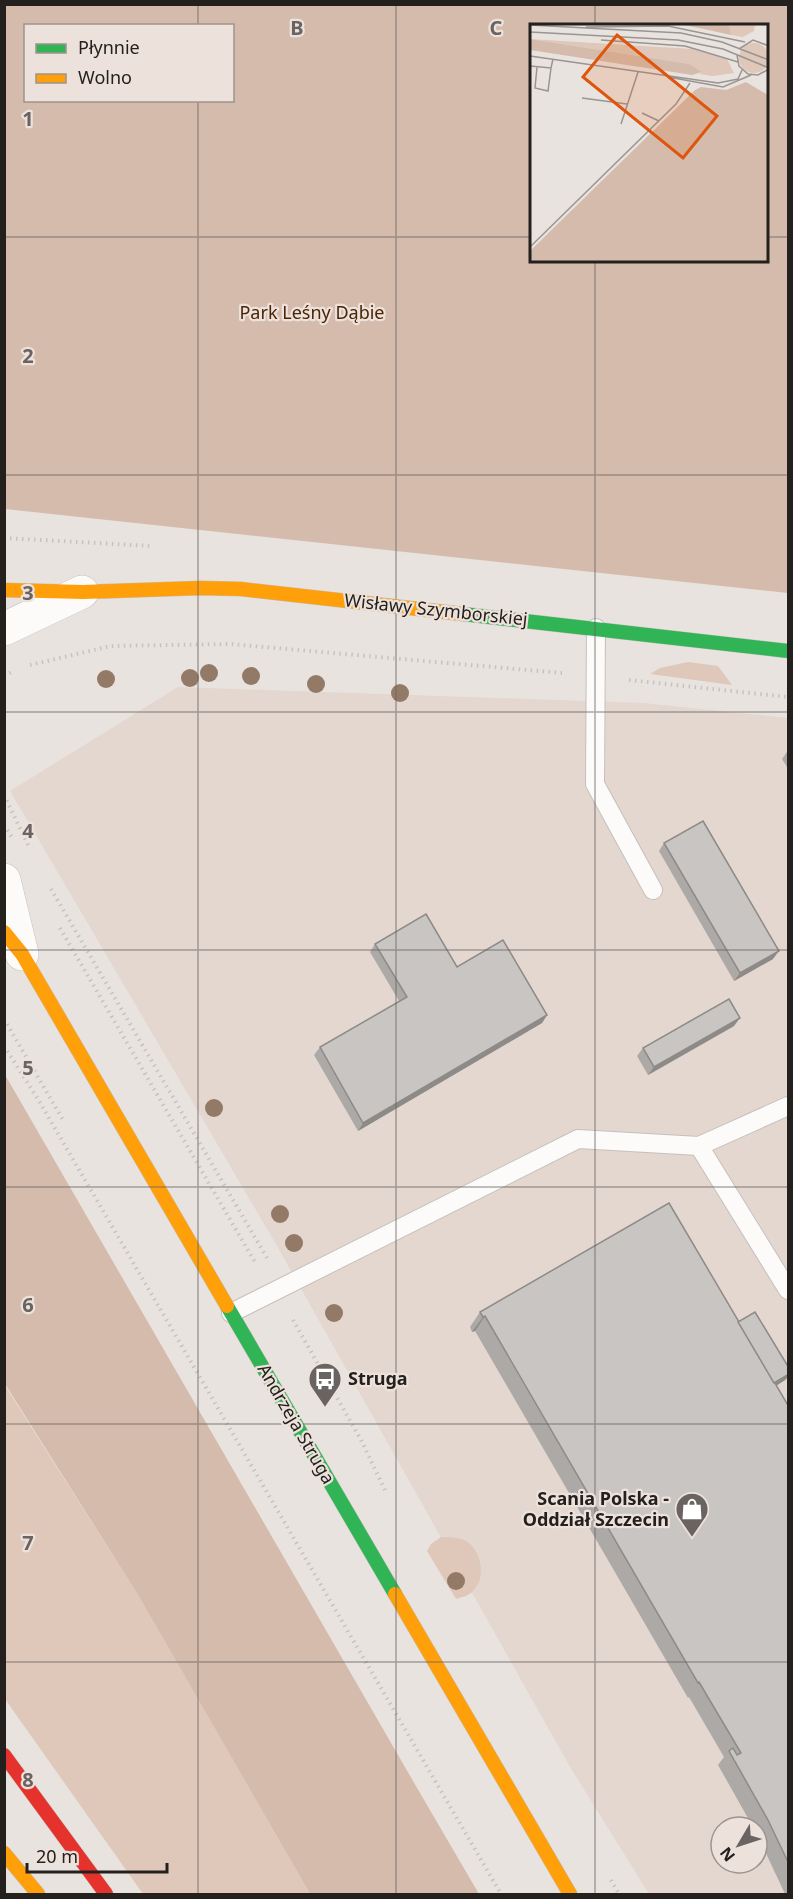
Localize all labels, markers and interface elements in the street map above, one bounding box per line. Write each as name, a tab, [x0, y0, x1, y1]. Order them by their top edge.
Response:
text: B	[290, 14, 304, 41]
text: C	[490, 14, 503, 41]
legend	[24, 24, 234, 102]
inset map	[530, 24, 769, 262]
text: Płynnie	[78, 35, 140, 59]
text: Wolno	[78, 65, 132, 89]
text: 1	[22, 105, 34, 132]
park label: Park Leśny Dąbie	[239, 300, 385, 324]
text: 2	[22, 342, 34, 369]
text: 3	[22, 579, 34, 606]
street label: Wisławy Szymborskiej	[343, 587, 529, 631]
text: 4	[22, 817, 34, 844]
text: 5	[22, 1054, 34, 1081]
text: 6	[22, 1291, 34, 1318]
street label: Andrzeja Struga	[253, 1359, 341, 1488]
bus stop icon: Struga	[307, 1361, 343, 1408]
place label: Struga	[348, 1366, 408, 1390]
place label: Scania Polska - Oddział Szczecin	[523, 1486, 669, 1531]
shop icon: Scania Polska - Oddział Szczecin	[674, 1491, 710, 1538]
text: 7	[22, 1529, 34, 1556]
text: 8	[22, 1766, 34, 1793]
north arrow	[709, 1815, 769, 1875]
scale bar	[27, 1836, 166, 1874]
text: N	[715, 1842, 740, 1866]
text: 20 m	[36, 1844, 78, 1868]

